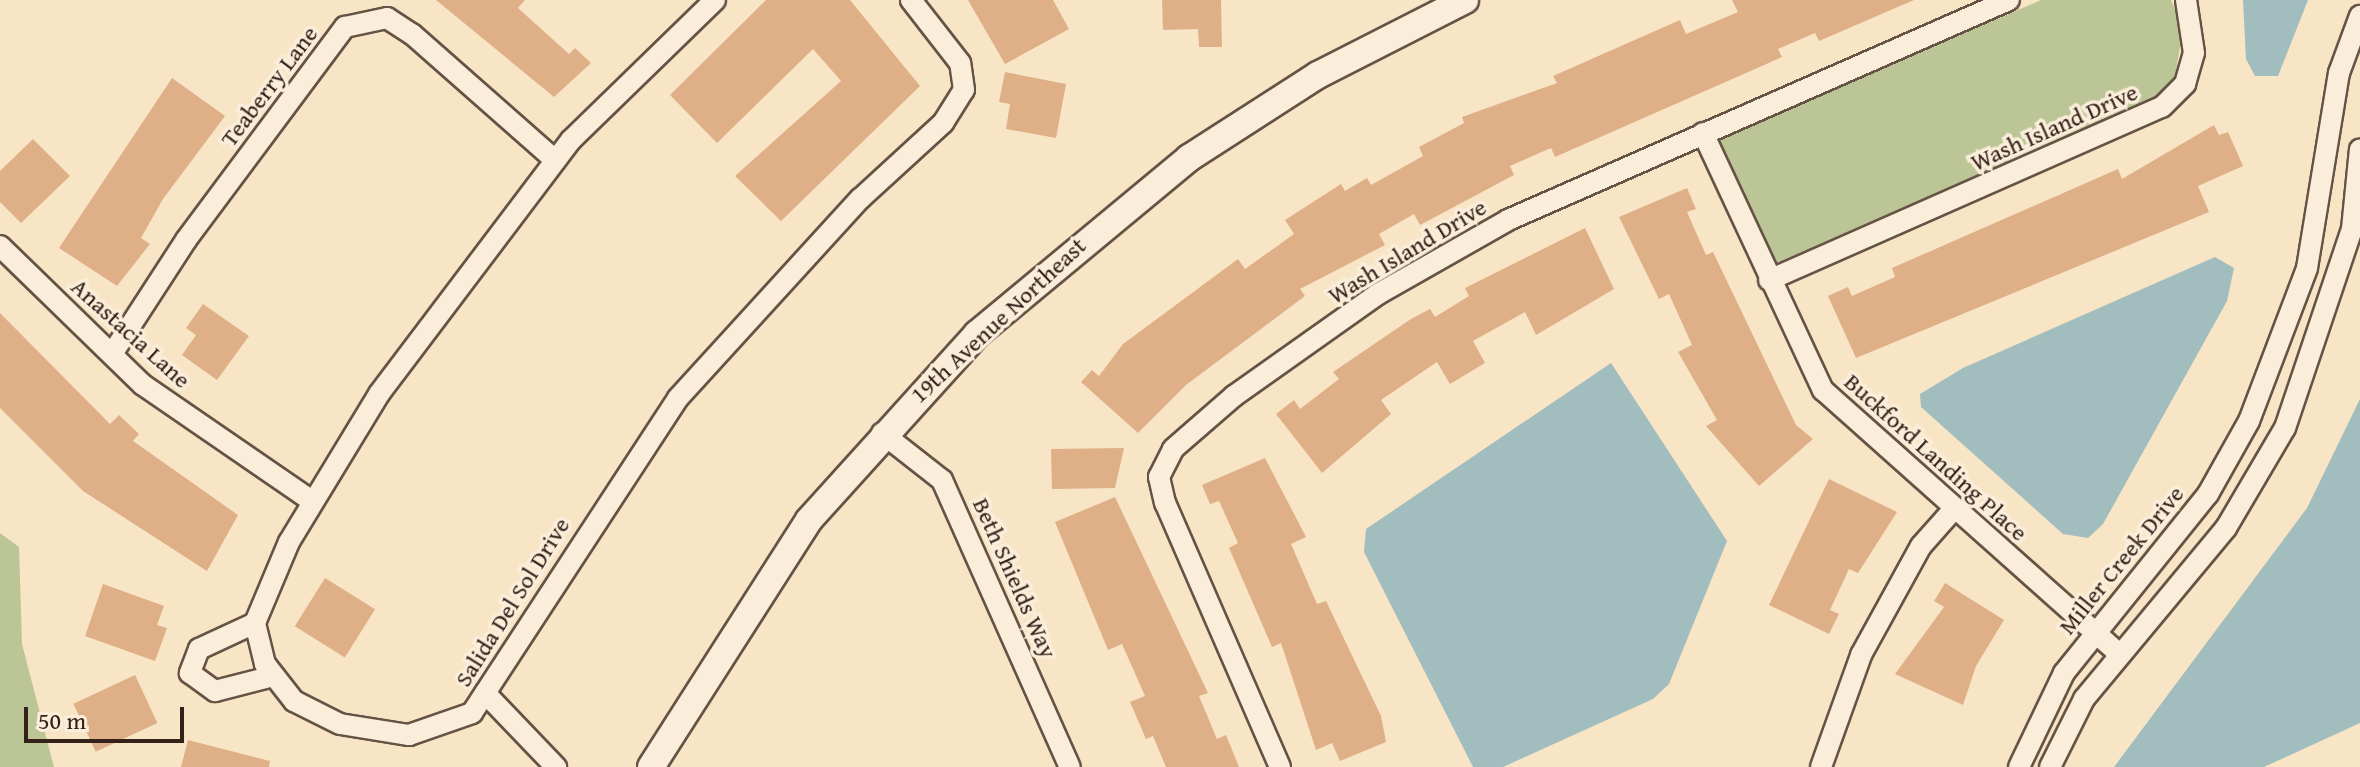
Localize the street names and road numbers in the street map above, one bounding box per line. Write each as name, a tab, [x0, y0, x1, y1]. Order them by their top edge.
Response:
street label: Teaberry Lane	[214, 20, 324, 152]
street label: Wash Island Drive	[1966, 77, 2142, 177]
street label: Wash Island Drive	[1323, 192, 1491, 310]
street label: 19th Avenue Northeast	[904, 231, 1092, 409]
street label: Anastacia Lane	[65, 272, 197, 394]
street label: Buckford Landing Place	[1839, 367, 2033, 547]
street label: Miller Creek Drive	[2052, 480, 2190, 640]
street label: Beth Shields Way	[967, 493, 1063, 663]
street label: Salida Del Sol Drive	[448, 512, 576, 692]

